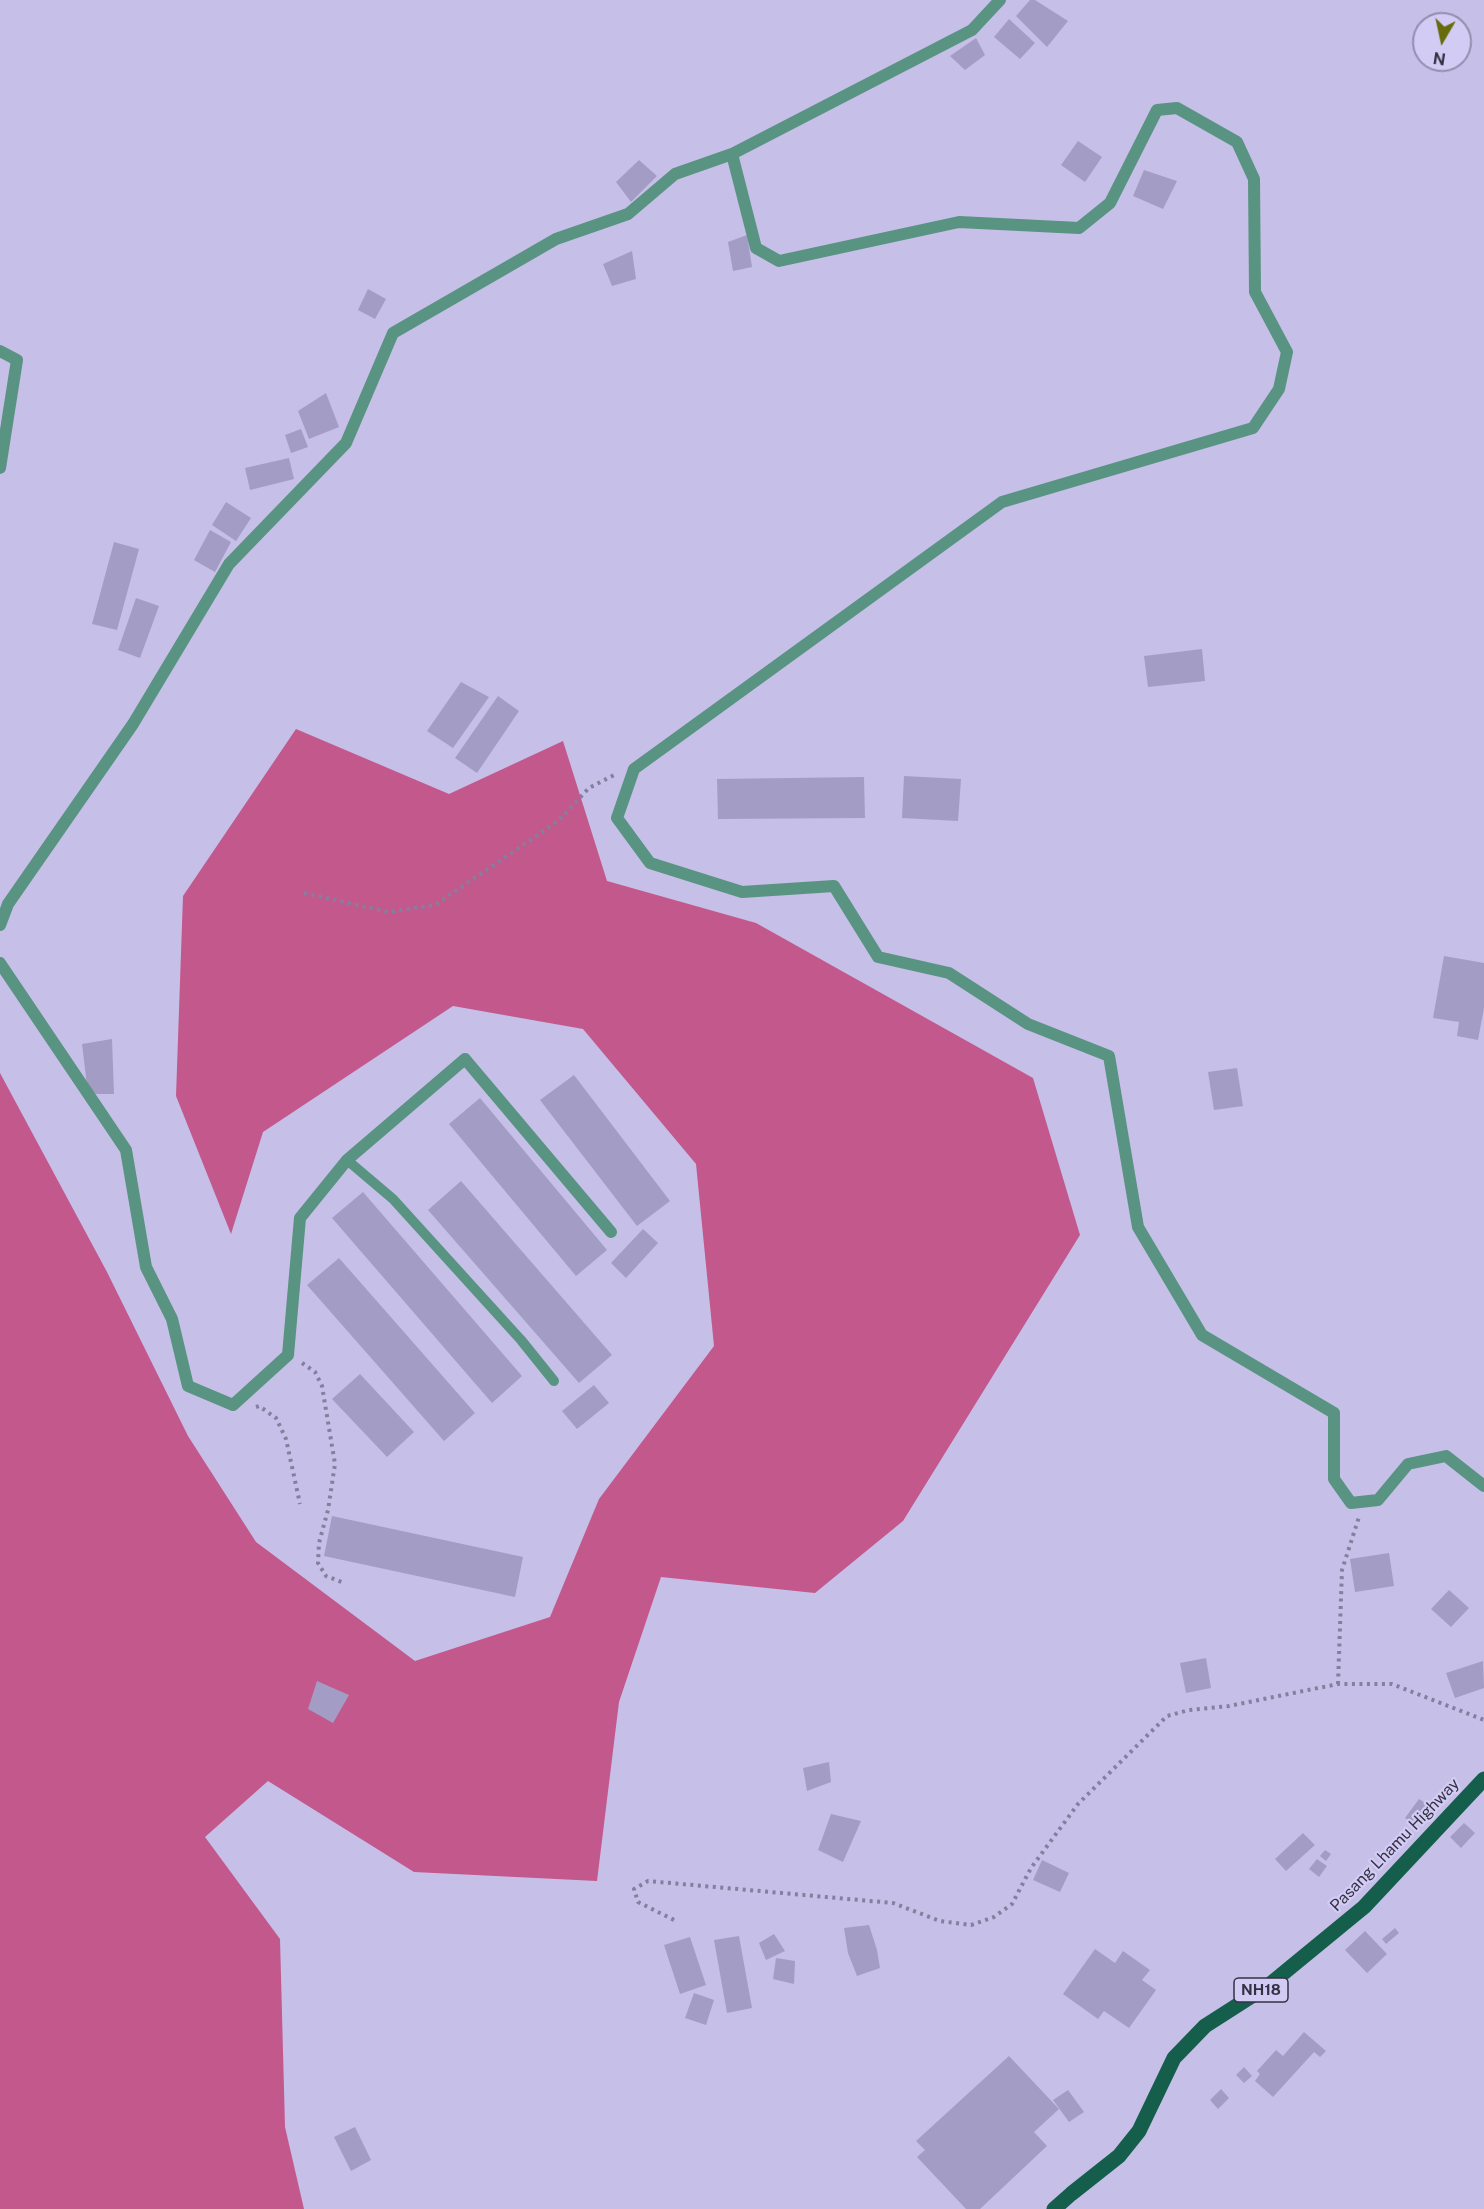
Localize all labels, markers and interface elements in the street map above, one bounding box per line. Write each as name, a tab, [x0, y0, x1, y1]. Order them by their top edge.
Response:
north arrow	[1412, 12, 1472, 72]
text: N	[1432, 48, 1447, 69]
street label: Pasang Lhamu Highway	[1326, 1774, 1464, 1916]
road number: NH18	[1234, 1978, 1288, 2002]

